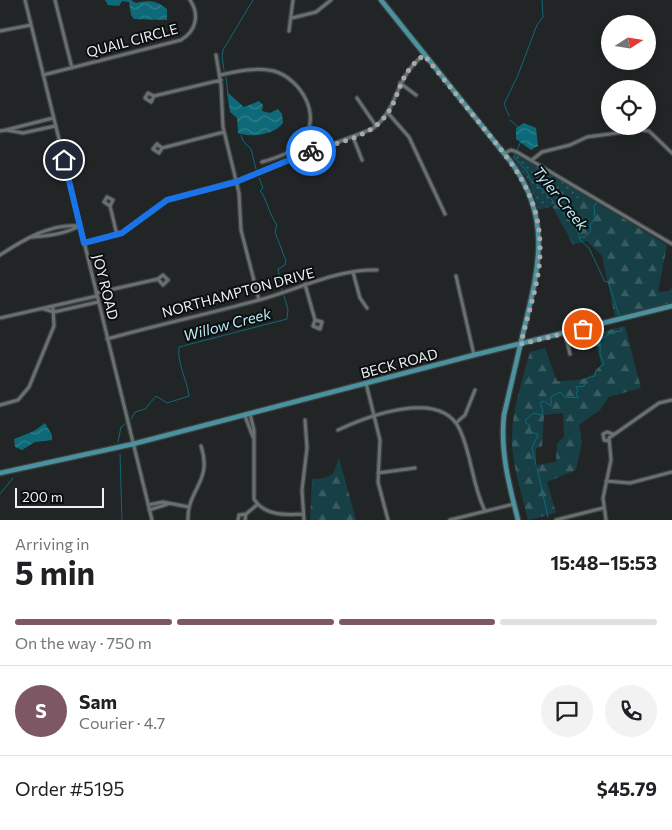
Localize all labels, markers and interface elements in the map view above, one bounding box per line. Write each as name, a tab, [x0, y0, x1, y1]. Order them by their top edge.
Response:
north arrow	[601, 15, 656, 70]
map controls	[601, 15, 656, 135]
street label: QUAIL CIRCLE	[84, 20, 180, 60]
button: locate	[601, 80, 656, 135]
courier	[286, 126, 336, 176]
icon: bike	[297, 137, 325, 165]
pin	[43, 139, 85, 181]
icon: home	[50, 146, 78, 174]
water label: Tyler Creek	[530, 162, 593, 234]
street label: JOY ROAD	[90, 252, 122, 322]
street label: NORTHAMPTON DRIVE	[160, 263, 316, 321]
water label: Willow Creek	[181, 303, 274, 344]
pin	[562, 308, 604, 350]
icon: bag	[569, 315, 597, 343]
street label: BECK ROAD	[359, 345, 439, 381]
scale bar	[15, 485, 104, 508]
text: 200 m	[22, 488, 63, 505]
text: Arriving in	[15, 534, 89, 553]
text: 15:48–15:53	[550, 551, 657, 574]
text: 5 min	[15, 552, 95, 592]
text: On the way · 750 m	[15, 633, 152, 652]
button: chat	[541, 685, 593, 737]
button: phone	[605, 685, 657, 737]
text: Sam	[79, 690, 117, 713]
text: S	[35, 699, 47, 722]
text: Courier · 4.7	[79, 713, 165, 732]
text: Order #5195	[15, 777, 124, 800]
text: $45.79	[597, 777, 657, 800]

